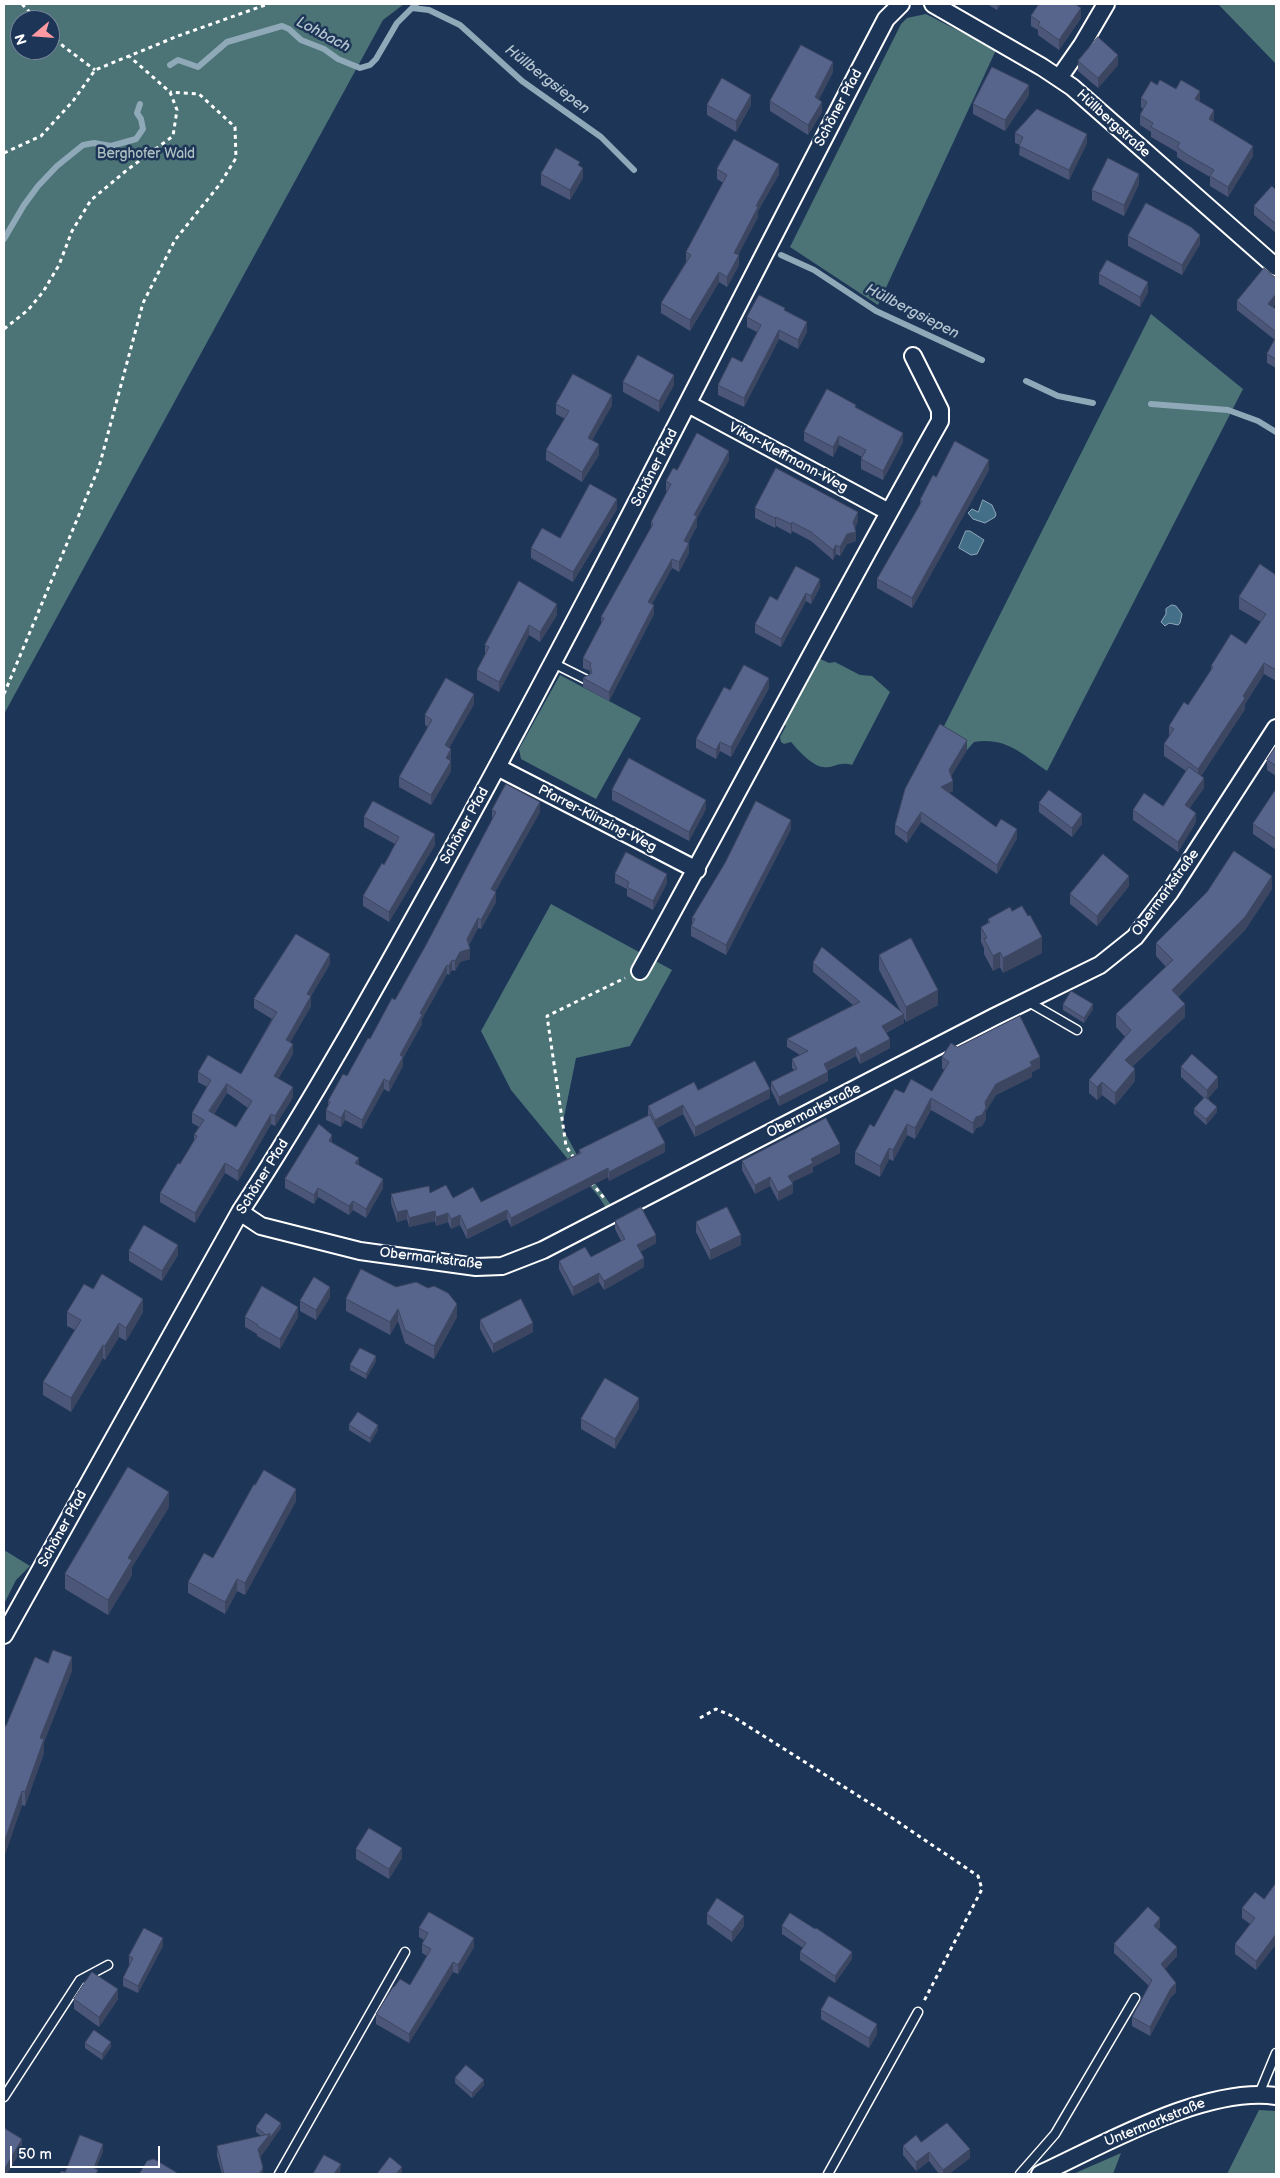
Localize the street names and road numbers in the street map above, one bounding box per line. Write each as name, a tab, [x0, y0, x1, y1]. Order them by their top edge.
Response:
street label: Schöner Pfad	[812, 66, 866, 150]
street label: Hüllbergstraße	[1073, 86, 1153, 162]
street label: Vikar-Kleffmann-Weg	[726, 419, 850, 497]
street label: Schöner Pfad	[628, 426, 682, 510]
street label: Pfarrer-Klinzing-Weg	[535, 782, 659, 856]
street label: Schöner Pfad	[437, 785, 493, 867]
street label: Obermarkstraße	[1129, 846, 1203, 940]
street label: Obermarkstraße	[764, 1080, 864, 1142]
street label: Schöner Pfad	[233, 1136, 293, 1218]
street label: Obermarkstraße	[379, 1244, 483, 1274]
street label: Schöner Pfad	[35, 1488, 91, 1570]
street label: Untermarkstraße	[1102, 2095, 1208, 2151]

